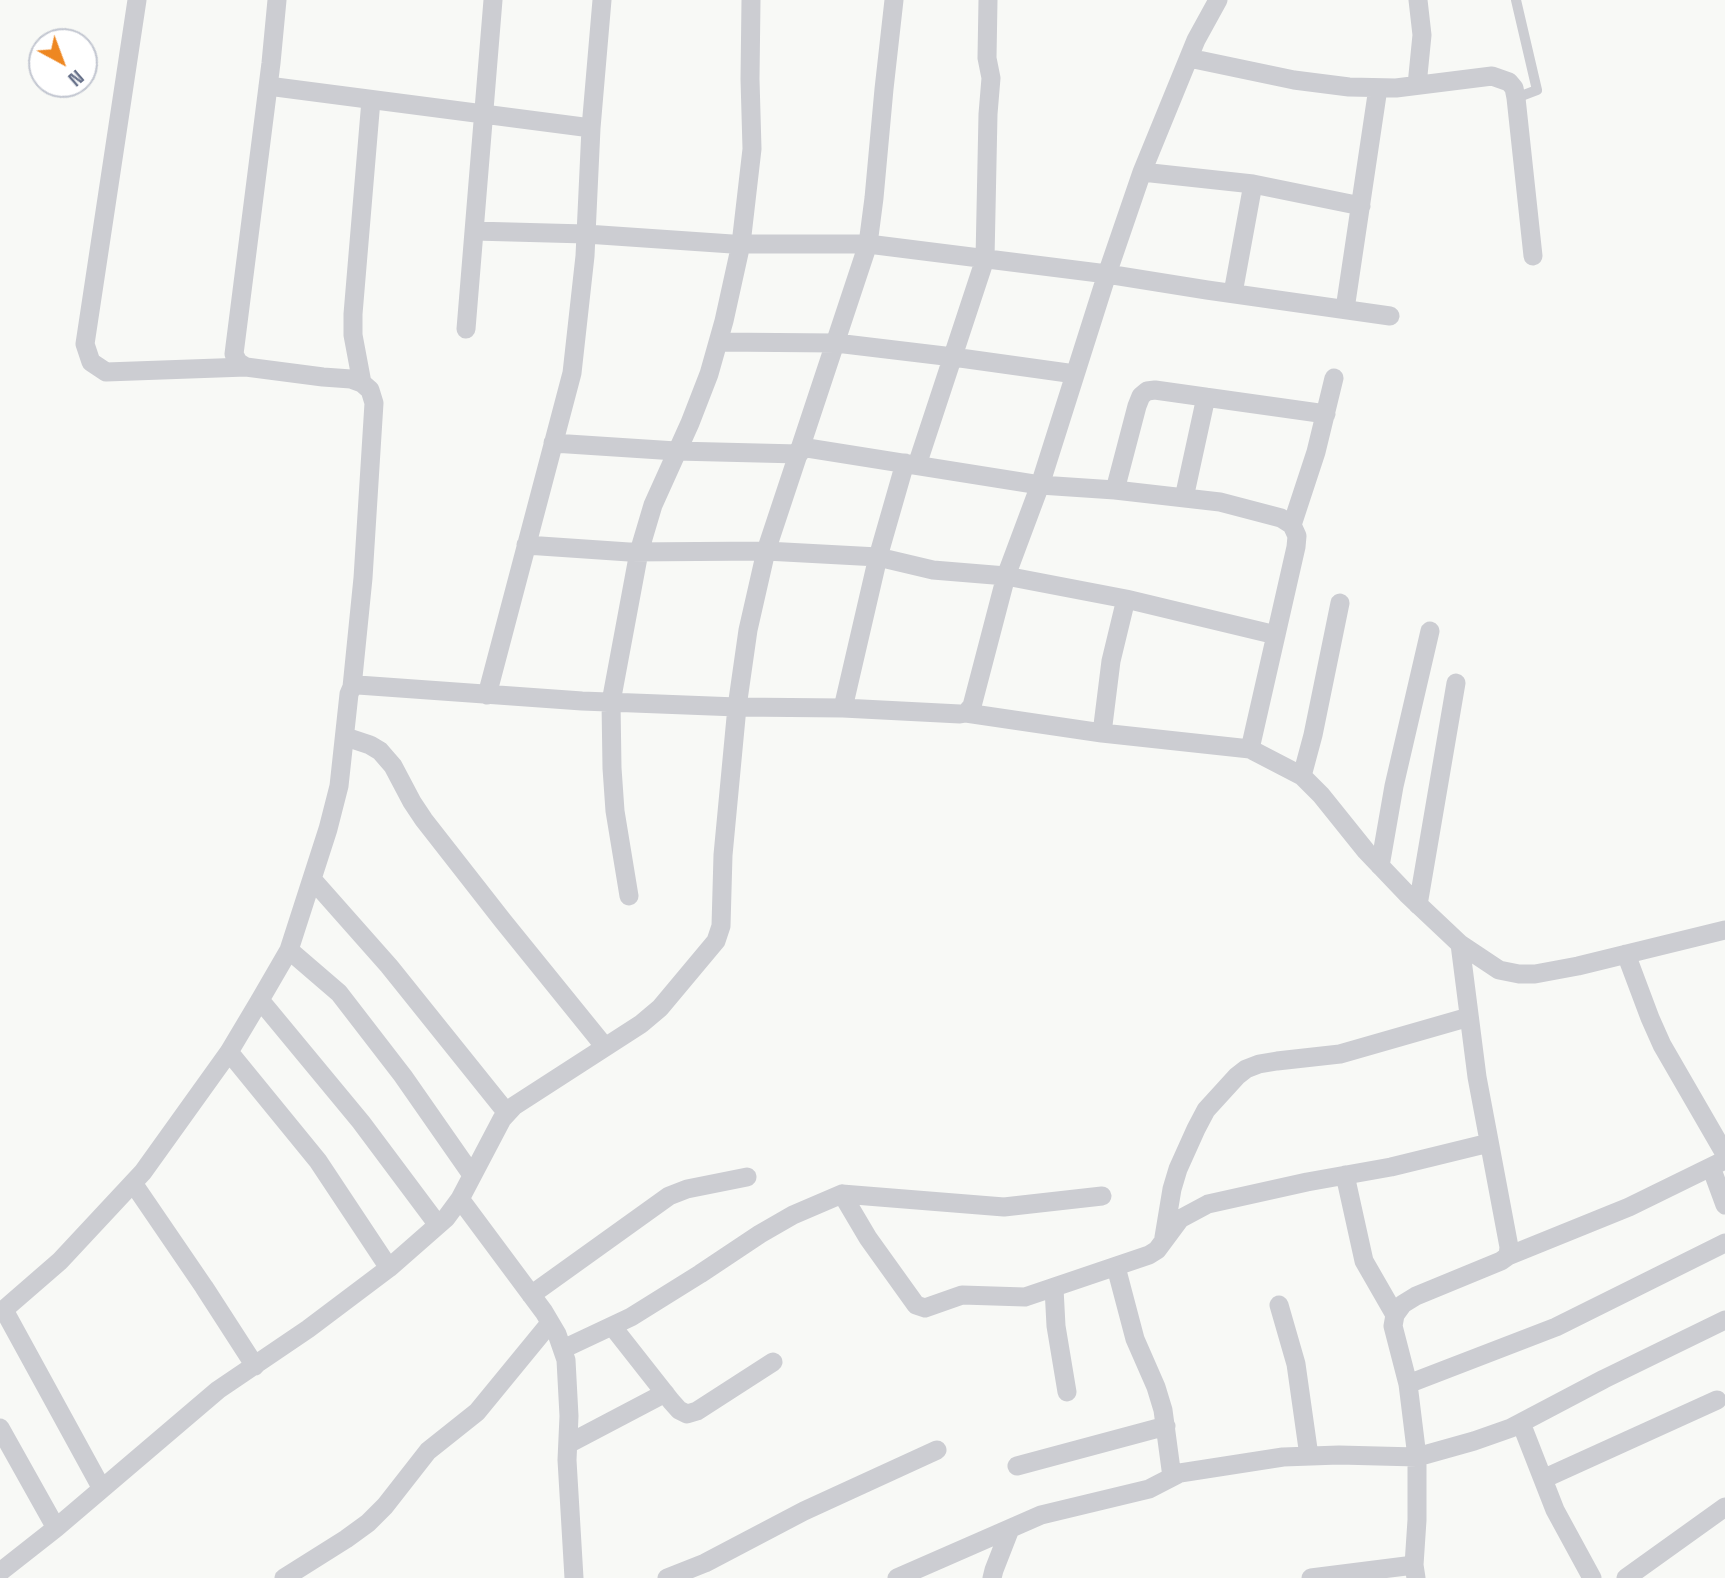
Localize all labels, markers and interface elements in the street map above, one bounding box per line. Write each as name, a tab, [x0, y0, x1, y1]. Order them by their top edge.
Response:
north arrow	[28, 28, 98, 98]
text: N	[63, 64, 89, 91]

